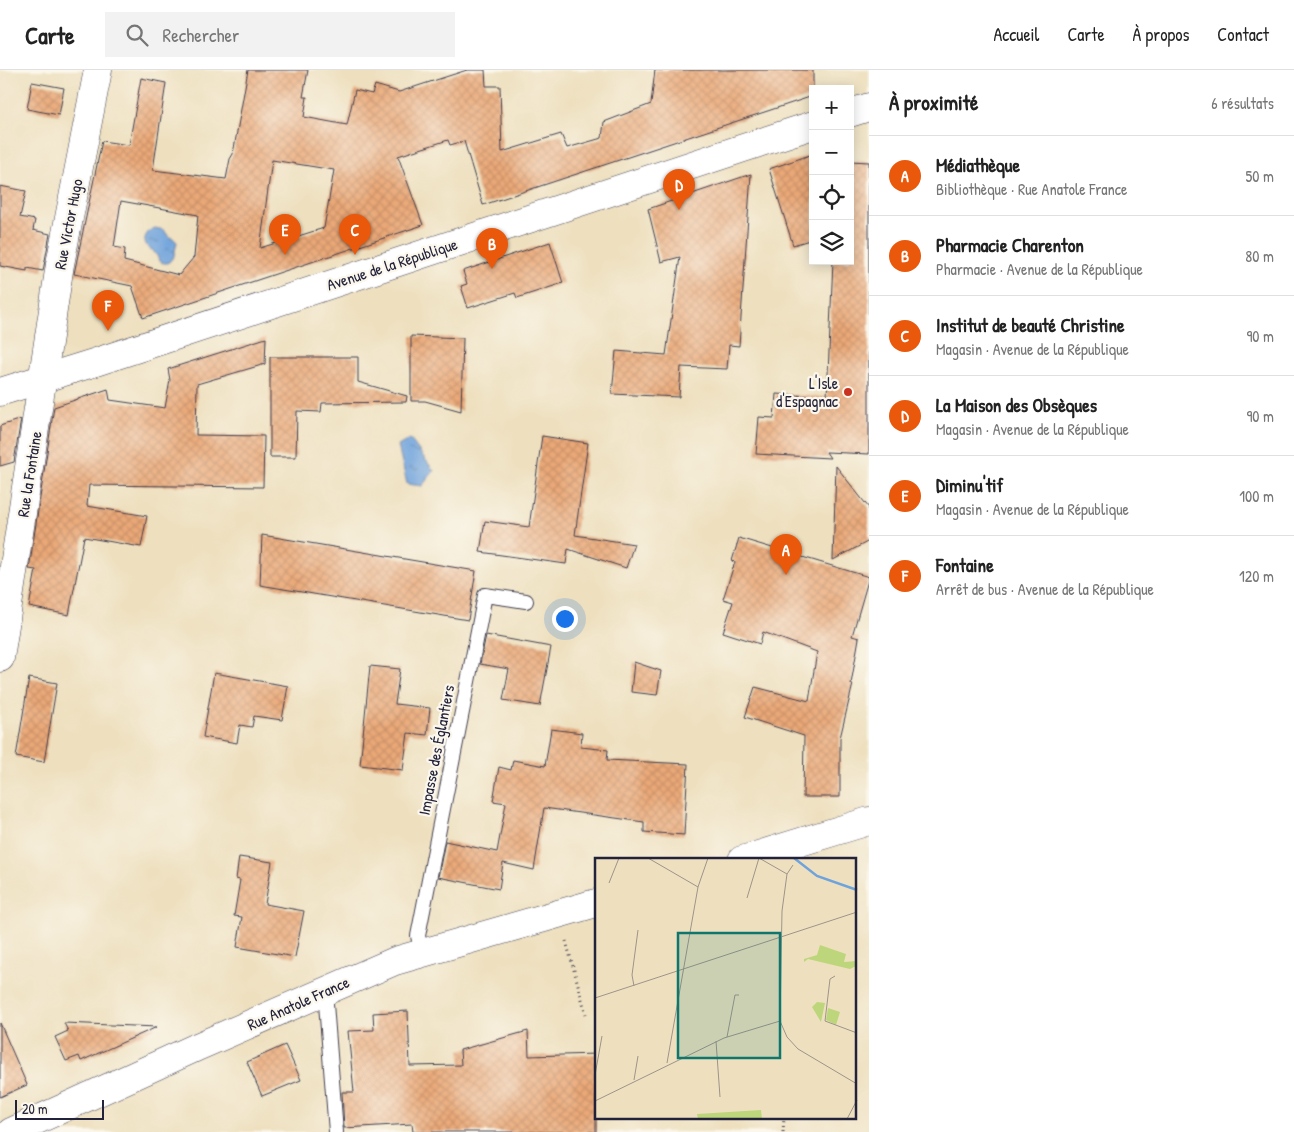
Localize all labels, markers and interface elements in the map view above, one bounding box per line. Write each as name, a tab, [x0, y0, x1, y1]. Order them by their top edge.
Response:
search box	[105, 12, 455, 57]
text: Carte	[25, 19, 75, 51]
icon: search	[123, 21, 151, 49]
text: Rechercher	[163, 22, 239, 48]
text: Accueil	[993, 22, 1039, 47]
text: Carte	[1067, 22, 1105, 47]
text: À propos	[1133, 22, 1189, 47]
text: Contact	[1217, 22, 1269, 47]
map controls	[809, 85, 854, 265]
button: +	[809, 85, 854, 130]
text: À proximité	[889, 88, 978, 117]
text: 6 résultats	[1211, 92, 1274, 114]
button: −	[809, 130, 854, 175]
text: Médiathèque	[936, 152, 1020, 178]
text: A	[901, 165, 909, 187]
text: 50 m	[1246, 165, 1274, 187]
pin: D	[663, 169, 695, 210]
button: locate	[809, 175, 854, 220]
street label: Rue Victor Hugo	[48, 176, 88, 271]
text: Bibliothèque · Rue Anatole France	[936, 178, 1127, 200]
pin: E	[269, 214, 301, 255]
pin: C	[339, 214, 371, 255]
button: layers	[809, 220, 854, 265]
pin: B	[476, 228, 508, 269]
street label: Avenue de la République	[324, 232, 461, 296]
text: Pharmacie Charenton	[936, 232, 1084, 258]
text: B	[901, 245, 909, 267]
text: 80 m	[1245, 245, 1274, 267]
text: Pharmacie · Avenue de la République	[936, 258, 1143, 280]
pin: F	[92, 290, 124, 331]
text: Institut de beauté Christine	[936, 312, 1125, 338]
text: C	[901, 325, 909, 347]
text: 90 m	[1246, 325, 1274, 347]
text: Magasin · Avenue de la République	[936, 338, 1129, 360]
place label: L'Isle d'Espagnac	[776, 372, 839, 412]
marker: L'Isle d'Espagnac	[842, 386, 854, 398]
text: La Maison des Obsèques	[936, 392, 1097, 418]
text: D	[901, 405, 909, 427]
text: 90 m	[1246, 405, 1274, 427]
text: Magasin · Avenue de la République	[936, 418, 1129, 440]
street label: Rue la Fontaine	[11, 429, 47, 518]
text: Diminu'tif	[936, 472, 1003, 498]
text: E	[901, 485, 909, 507]
text: 100 m	[1239, 485, 1274, 507]
text: Magasin · Avenue de la République	[936, 498, 1129, 520]
pin: A	[770, 534, 802, 575]
text: Fontaine	[936, 552, 994, 578]
text: F	[902, 565, 908, 587]
text: 120 m	[1239, 565, 1274, 587]
text: Arrêt de bus · Avenue de la République	[936, 578, 1154, 600]
your location	[552, 606, 578, 632]
street label: Impasse des Églantiers	[413, 683, 459, 817]
inset map	[595, 858, 856, 1120]
street label: Rue Anatole France	[243, 970, 353, 1035]
scale bar	[15, 1097, 104, 1120]
text: 20 m	[22, 1099, 48, 1118]

